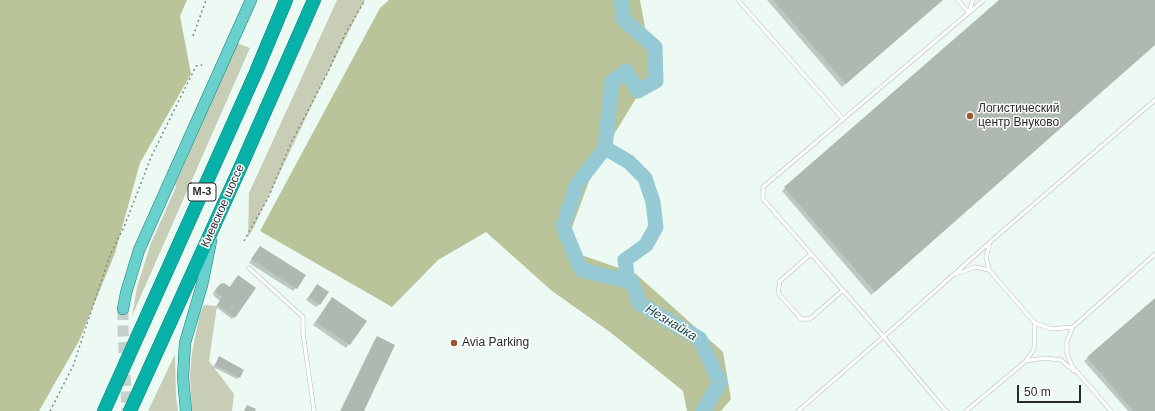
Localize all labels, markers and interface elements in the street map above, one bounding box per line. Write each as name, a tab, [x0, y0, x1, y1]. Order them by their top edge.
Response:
place label: Логистический центр Внуково	[978, 102, 1059, 130]
marker: Логистический центр Внуково	[965, 111, 975, 121]
street label: Киевское шоссе	[198, 162, 248, 250]
road number: М-3	[188, 183, 216, 201]
water label: Незнайка	[642, 302, 700, 344]
place label: Avia Parking	[462, 336, 529, 350]
marker: Avia Parking	[449, 338, 459, 348]
scale bar	[1019, 377, 1083, 403]
text: 50 m	[1024, 385, 1051, 399]

